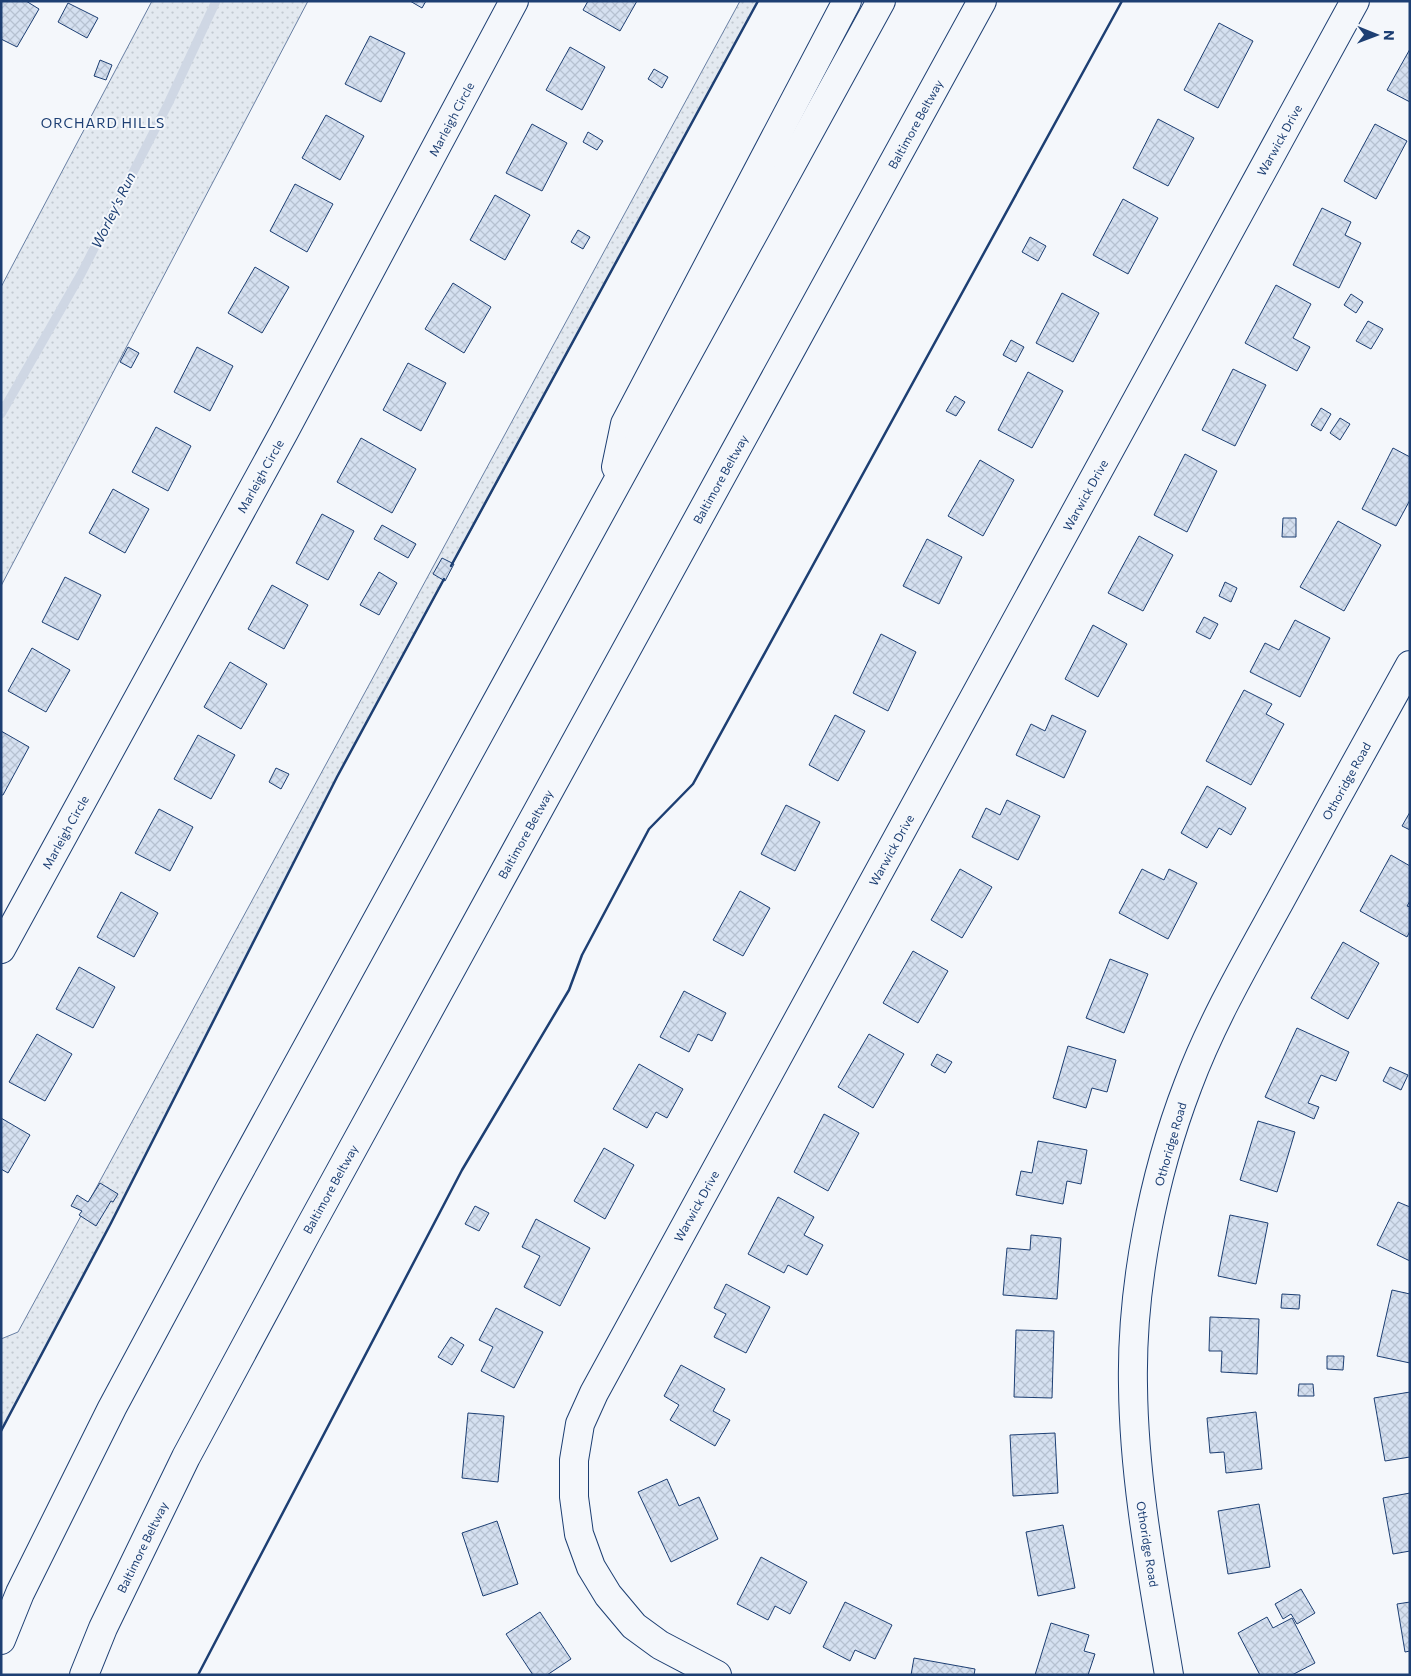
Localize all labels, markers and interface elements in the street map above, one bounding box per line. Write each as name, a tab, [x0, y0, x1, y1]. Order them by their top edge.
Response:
north arrow	[1351, 10, 1401, 60]
text: N	[1381, 30, 1398, 41]
street label: Baltimore Beltway	[885, 77, 945, 171]
street label: Marleigh Circle	[426, 80, 476, 158]
street label: Warwick Drive	[1254, 102, 1304, 178]
district label: ORCHARD HILLS	[41, 114, 165, 131]
water label: Worley's Run	[87, 169, 139, 251]
street label: Baltimore Beltway	[690, 432, 750, 526]
street label: Marleigh Circle	[234, 437, 286, 515]
street label: Warwick Drive	[1060, 457, 1110, 533]
street label: Othoridge Road	[1319, 740, 1373, 822]
street label: Baltimore Beltway	[495, 787, 555, 881]
street label: Marleigh Circle	[39, 793, 91, 871]
street label: Warwick Drive	[866, 812, 916, 888]
street label: Othoridge Road	[1151, 1100, 1189, 1188]
street label: Baltimore Beltway	[300, 1142, 360, 1236]
street label: Warwick Drive	[671, 1168, 721, 1244]
street label: Baltimore Beltway	[114, 1499, 170, 1595]
street label: Othoridge Road	[1134, 1500, 1162, 1588]

